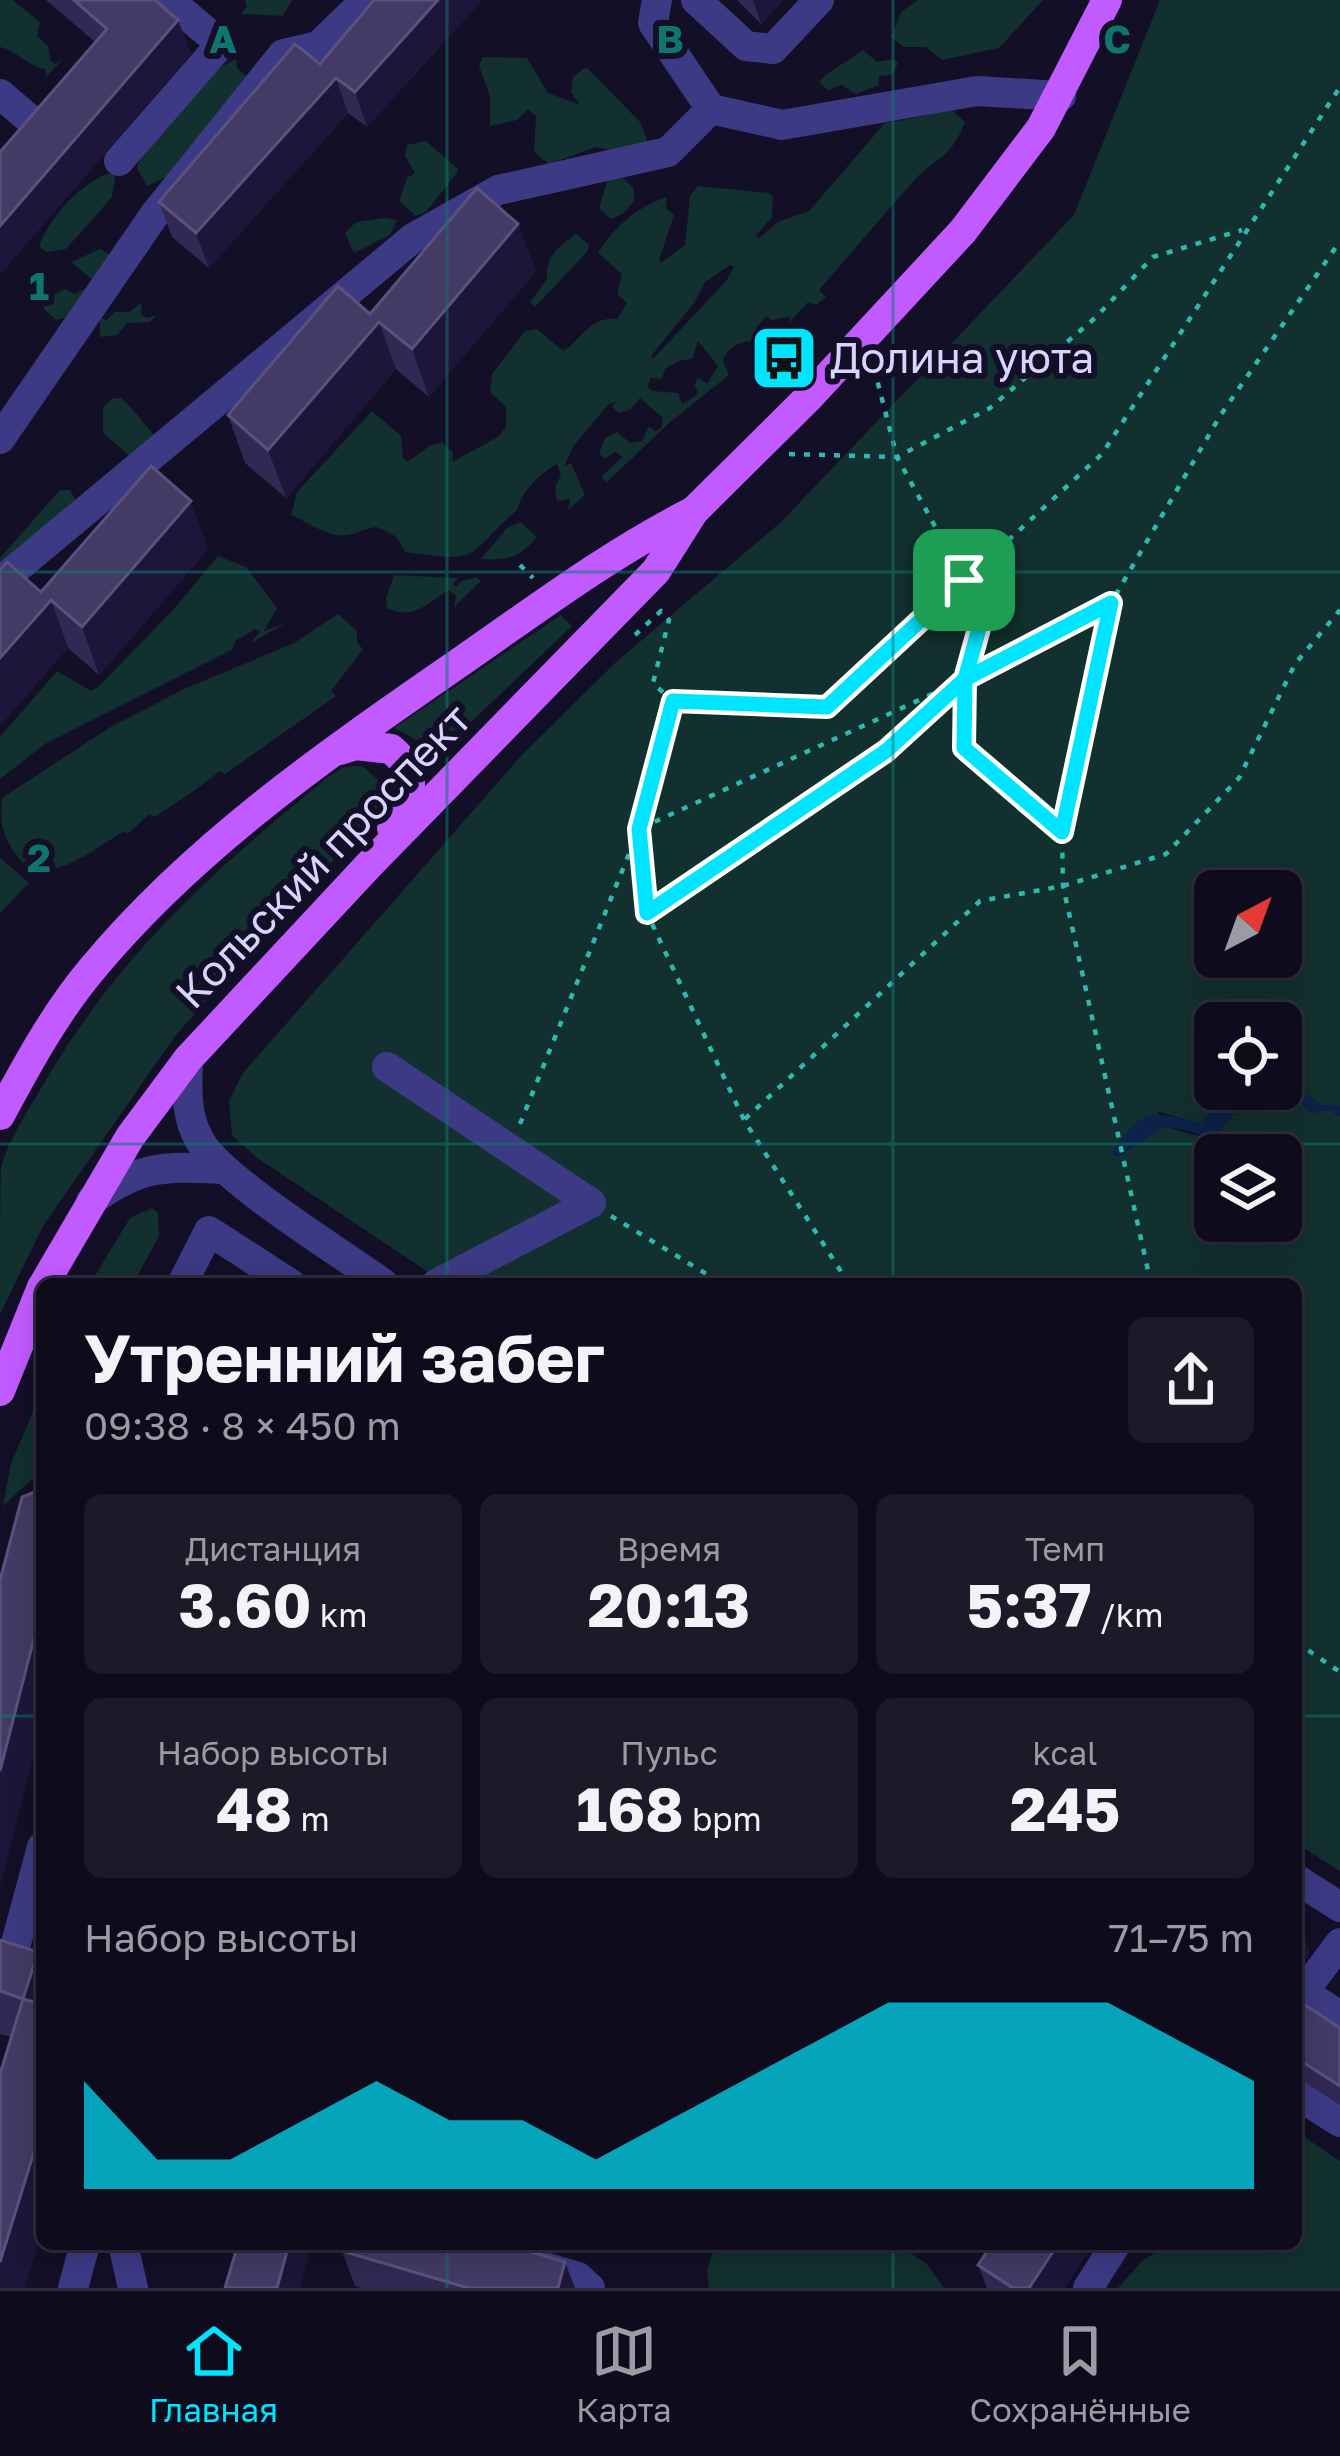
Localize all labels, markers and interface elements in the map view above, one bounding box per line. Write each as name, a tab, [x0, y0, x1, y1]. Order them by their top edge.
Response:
text: A	[209, 15, 237, 62]
text: B	[656, 15, 684, 62]
text: C	[1103, 15, 1131, 62]
text: 1	[29, 262, 49, 309]
bus stop icon: Долина уюта	[749, 323, 819, 393]
place label: Долина уюта	[830, 332, 1094, 382]
pin	[913, 529, 1015, 631]
icon: arrive	[931, 547, 997, 613]
street label: Кольский проспект	[164, 693, 480, 1017]
text: 2	[27, 834, 51, 881]
north arrow	[1194, 870, 1302, 978]
map controls	[1194, 870, 1302, 1242]
button: locate	[1194, 1002, 1302, 1110]
button: layers	[1194, 1134, 1302, 1242]
text: Утренний забег	[84, 1317, 605, 1397]
button: share	[1128, 1317, 1254, 1443]
text: 09:38 · 8 × 450 m	[84, 1402, 401, 1449]
text: Дистанция	[185, 1529, 361, 1568]
text: Время	[617, 1529, 721, 1568]
text: Темп	[1025, 1529, 1105, 1568]
text: 3.60	[178, 1568, 311, 1640]
text: 20:13	[588, 1568, 750, 1640]
text: 5:37	[966, 1568, 1092, 1640]
text: km	[311, 1595, 368, 1634]
text: /km	[1092, 1595, 1164, 1634]
text: Набор высоты	[157, 1733, 389, 1772]
text: Пульс	[620, 1733, 718, 1772]
text: kcal	[1032, 1733, 1098, 1772]
text: 48	[216, 1772, 292, 1844]
text: 168	[576, 1772, 684, 1844]
text: 245	[1010, 1772, 1120, 1844]
text: m	[292, 1799, 330, 1838]
text: bpm	[684, 1799, 762, 1838]
text: Набор высоты	[84, 1914, 358, 1961]
text: 71–75 m	[1109, 1914, 1254, 1961]
tab: Главная	[149, 2318, 278, 2429]
tab: Карта	[576, 2318, 672, 2429]
tab: Сохранённые	[970, 2318, 1191, 2429]

